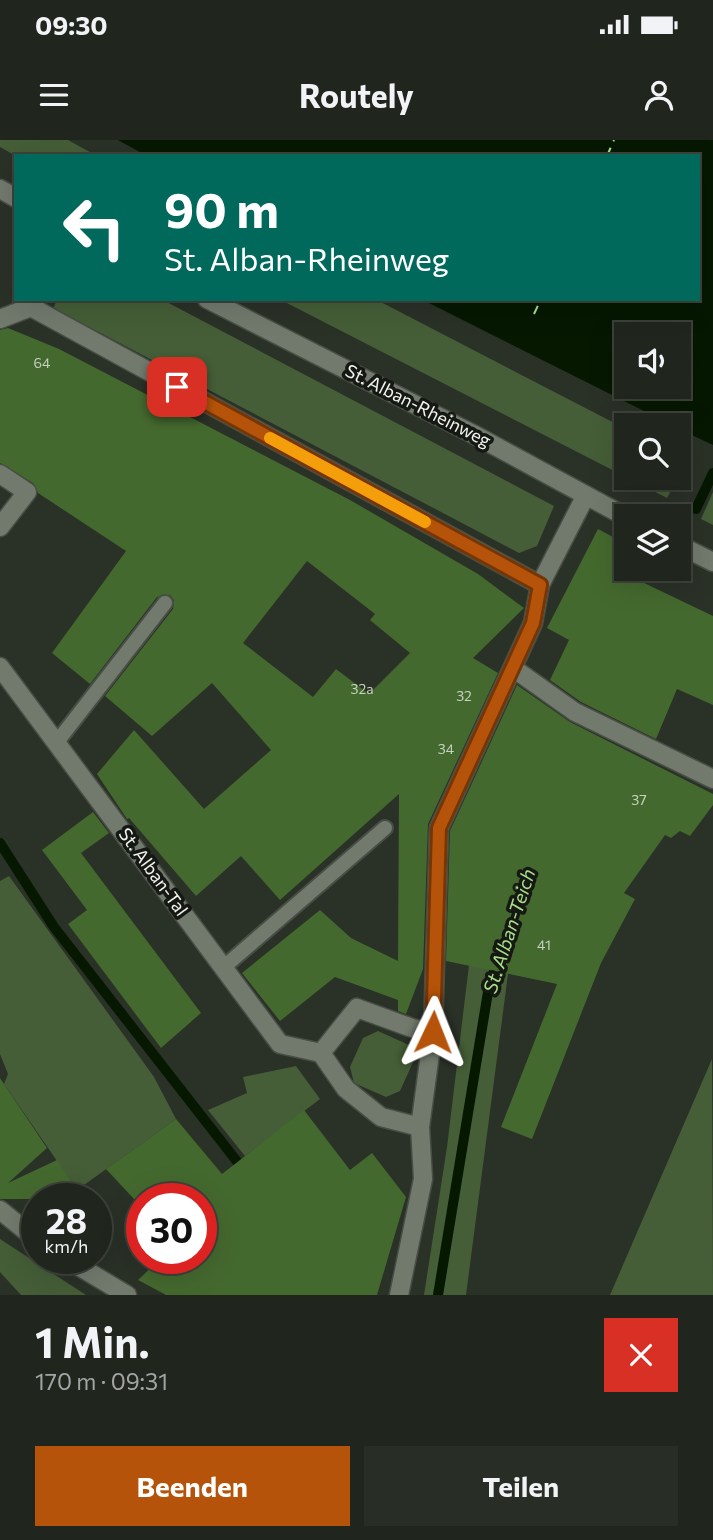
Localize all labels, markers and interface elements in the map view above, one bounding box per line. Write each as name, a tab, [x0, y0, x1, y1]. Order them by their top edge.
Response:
text: 09:30	[35, 9, 108, 40]
text: Routely	[299, 75, 414, 115]
icon: menu	[35, 76, 73, 114]
icon: person	[640, 76, 678, 114]
text: 90 m	[164, 178, 279, 238]
icon: left	[49, 182, 140, 273]
text: St. Alban-Rheinweg	[164, 238, 449, 278]
map controls	[614, 322, 691, 581]
button: sound	[614, 322, 691, 399]
house number: 64	[34, 354, 51, 371]
pin	[147, 357, 207, 417]
street label: St. Alban-Rheinweg	[342, 359, 495, 451]
icon: arrive	[158, 368, 196, 406]
button: search	[614, 413, 691, 490]
button: layers	[614, 504, 691, 581]
house number: 32a	[350, 680, 374, 697]
house number: 32	[456, 687, 472, 704]
house number: 34	[438, 740, 455, 757]
house number: 37	[631, 791, 647, 808]
street label: St. Alban-Tal	[115, 823, 193, 920]
water label: St. Alban-Teich	[478, 866, 539, 996]
house number: 41	[537, 936, 551, 953]
position arrow	[396, 995, 470, 1069]
speed limit sign: 30	[126, 1183, 217, 1274]
text: 28	[46, 1198, 87, 1241]
text: km/h	[45, 1235, 88, 1257]
text: 1 Min.	[35, 1315, 150, 1367]
button: close	[604, 1318, 678, 1392]
text: 170 m · 09:31	[35, 1367, 168, 1395]
button: Beenden	[35, 1446, 350, 1526]
button: Teilen	[364, 1446, 678, 1526]

